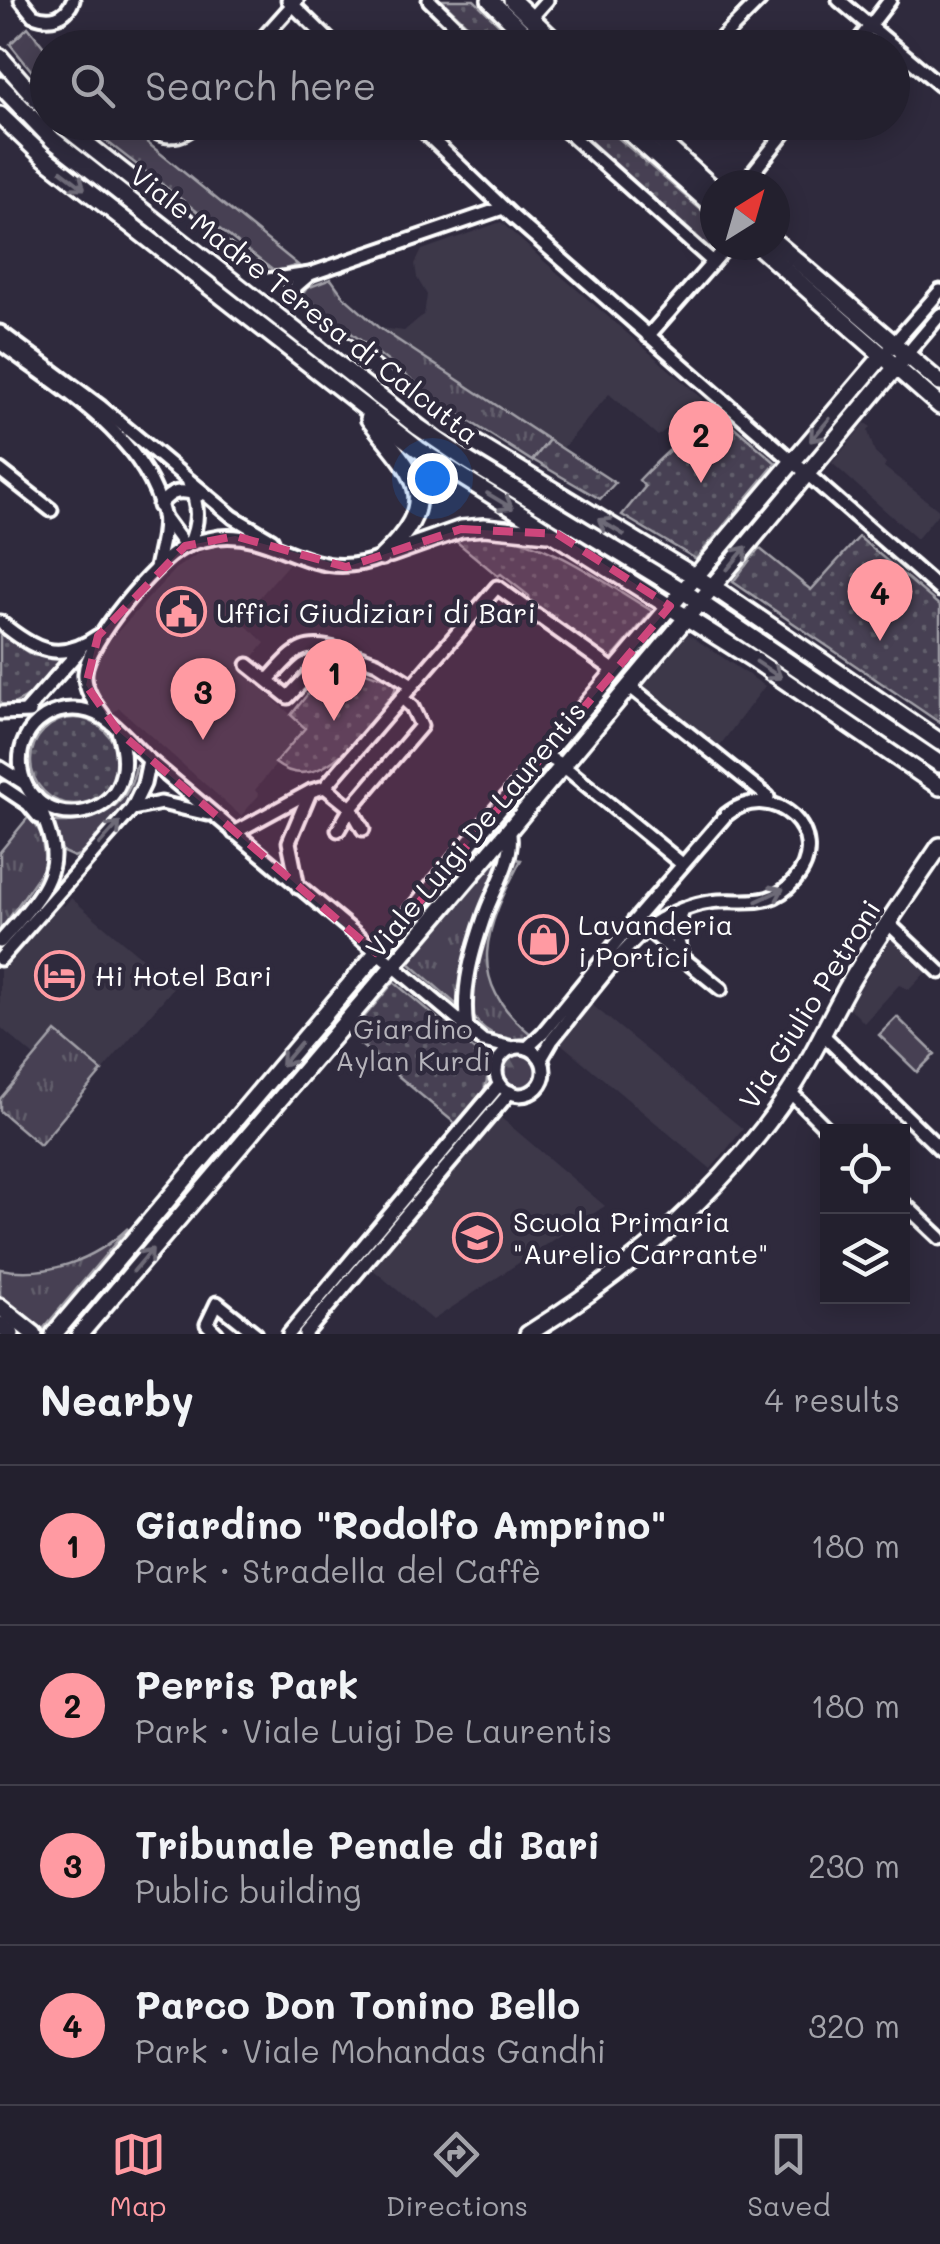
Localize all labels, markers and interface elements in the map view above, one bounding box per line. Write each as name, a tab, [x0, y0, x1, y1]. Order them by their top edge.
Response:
search box	[30, 30, 910, 140]
icon: search	[65, 58, 120, 113]
text: Search here	[145, 60, 376, 110]
street label: Viale Madre Teresa di Calcutta	[123, 156, 487, 452]
one-way arrow	[59, 169, 86, 190]
north arrow	[700, 170, 790, 260]
pin: 2	[668, 400, 734, 483]
one-way arrow	[809, 417, 832, 442]
your location	[407, 453, 458, 504]
one-way arrow	[485, 491, 514, 511]
one-way arrow	[597, 517, 626, 537]
one-way arrow	[726, 545, 748, 571]
pin: 4	[848, 558, 912, 641]
public building icon: Uffici Giudiziari di Bari	[155, 586, 207, 638]
place label: Uffici Giudiziari di Bari	[216, 594, 536, 630]
pin: 1	[302, 638, 366, 721]
pin: 3	[170, 658, 236, 740]
one-way arrow	[754, 659, 782, 680]
street label: Viale Luigi De Laurentis	[357, 693, 593, 965]
one-way arrow	[98, 821, 121, 846]
one-way arrow	[755, 885, 785, 904]
street label: Via Giulio Petroni	[730, 893, 888, 1115]
place label: Lavanderia i Portici	[578, 906, 733, 974]
shop icon: Lavanderia i Portici	[517, 914, 569, 966]
hotel icon: Hi Hotel Bari	[34, 949, 86, 1001]
place label: Hi Hotel Bari	[95, 957, 272, 993]
park label: Giardino Aylan Kurdi	[335, 1010, 491, 1078]
one-way arrow	[279, 1041, 302, 1066]
map controls	[820, 1124, 910, 1304]
button: locate	[820, 1124, 910, 1214]
place label: Scuola Primaria "Aurelio Carrante"	[513, 1203, 768, 1271]
school or university icon: Scuola Primaria "Aurelio Carrante"	[452, 1211, 504, 1263]
button: layers	[820, 1214, 910, 1304]
one-way arrow	[131, 1247, 153, 1273]
text: Nearby	[40, 1372, 194, 1427]
text: 4 results	[764, 1378, 900, 1420]
text: Giardino "Rodolfo Amprino"	[135, 1499, 667, 1549]
text: 1	[65, 1524, 80, 1566]
text: 180 m	[811, 1524, 900, 1566]
text: Park · Stradella del Caffè	[135, 1549, 541, 1591]
text: Perris Park	[135, 1659, 358, 1709]
text: 2	[64, 1684, 81, 1726]
text: 180 m	[811, 1684, 900, 1726]
text: Park · Viale Luigi De Laurentis	[135, 1709, 612, 1751]
text: Tribunale Penale di Bari	[135, 1819, 600, 1869]
text: 3	[63, 1844, 82, 1886]
text: 230 m	[808, 1844, 900, 1886]
text: Public building	[135, 1869, 361, 1911]
text: Parco Don Tonino Bello	[135, 1979, 580, 2029]
text: 4	[62, 2004, 83, 2046]
text: 320 m	[808, 2004, 900, 2046]
text: Park · Viale Mohandas Gandhi	[135, 2029, 606, 2071]
tab: Map	[110, 2127, 167, 2223]
tab: Directions	[386, 2127, 528, 2223]
tab: Saved	[747, 2127, 830, 2223]

